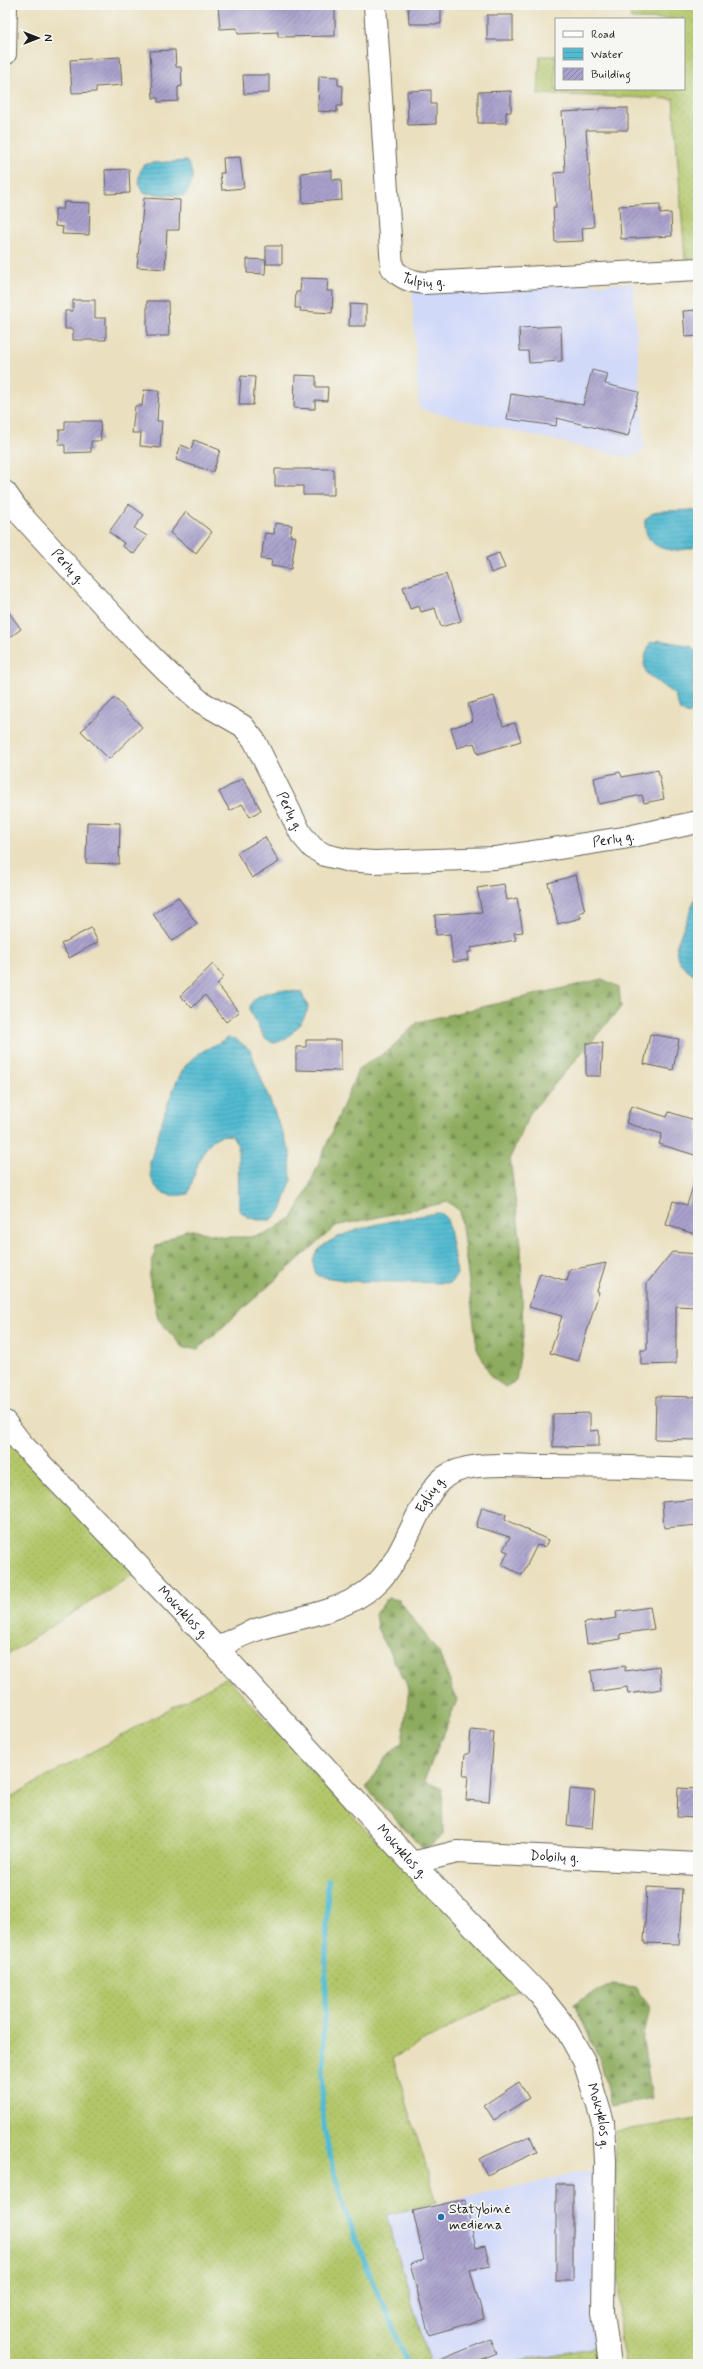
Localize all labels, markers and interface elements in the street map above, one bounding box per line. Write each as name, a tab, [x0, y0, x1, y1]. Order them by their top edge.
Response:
north arrow	[18, 18, 58, 58]
legend	[555, 18, 685, 90]
text: Road	[591, 27, 615, 43]
text: N	[40, 34, 54, 42]
text: Water	[591, 47, 623, 63]
text: Building	[591, 67, 631, 84]
street label: Tulpių g.	[398, 269, 446, 292]
street label: Perlų g.	[47, 545, 89, 588]
street label: Perlų g.	[272, 789, 307, 835]
street label: Perlų g.	[591, 827, 636, 852]
street label: Eglių g.	[411, 1471, 449, 1516]
street label: Mokyklos g.	[153, 1582, 213, 1643]
street label: Mokyklos g.	[372, 1821, 431, 1883]
street label: Dobilų g.	[530, 1847, 580, 1867]
street label: Mokyklos g.	[582, 2081, 613, 2150]
place label: Statybinė mediena	[449, 2200, 511, 2234]
marker: Statybinė mediena	[436, 2212, 446, 2222]

